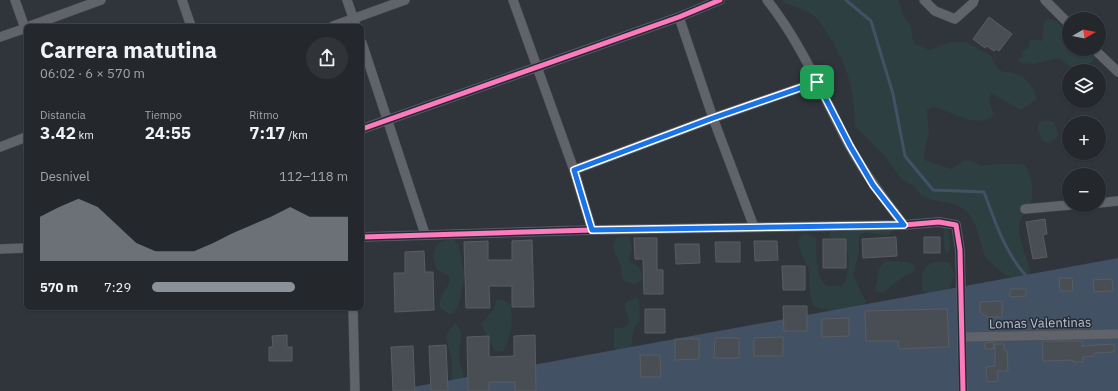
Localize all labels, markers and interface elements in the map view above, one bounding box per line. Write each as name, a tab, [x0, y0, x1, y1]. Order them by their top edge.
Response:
north arrow	[1062, 12, 1106, 56]
map controls	[1062, 12, 1106, 212]
text: Carrera matutina	[40, 35, 217, 64]
button: share	[306, 37, 348, 79]
button: layers	[1062, 64, 1106, 108]
text: 06:02 · 6 × 570 m	[40, 65, 145, 82]
pin	[800, 65, 834, 99]
icon: arrive	[806, 71, 828, 93]
text: Distancia	[40, 108, 86, 122]
text: Tiempo	[145, 108, 182, 122]
text: Ritmo	[249, 108, 279, 122]
button: +	[1062, 116, 1106, 160]
text: 3.42	[40, 122, 76, 144]
text: 24:55	[145, 122, 191, 144]
text: 7:17	[249, 122, 286, 144]
text: km	[76, 128, 94, 142]
text: /km	[286, 128, 308, 142]
text: Desnivel	[40, 168, 90, 185]
text: 112–118 m	[279, 168, 348, 185]
button: −	[1062, 168, 1106, 212]
text: 570 m	[40, 279, 78, 296]
text: 7:29	[104, 279, 131, 296]
street label: Lomas Valentinas	[989, 314, 1091, 332]

